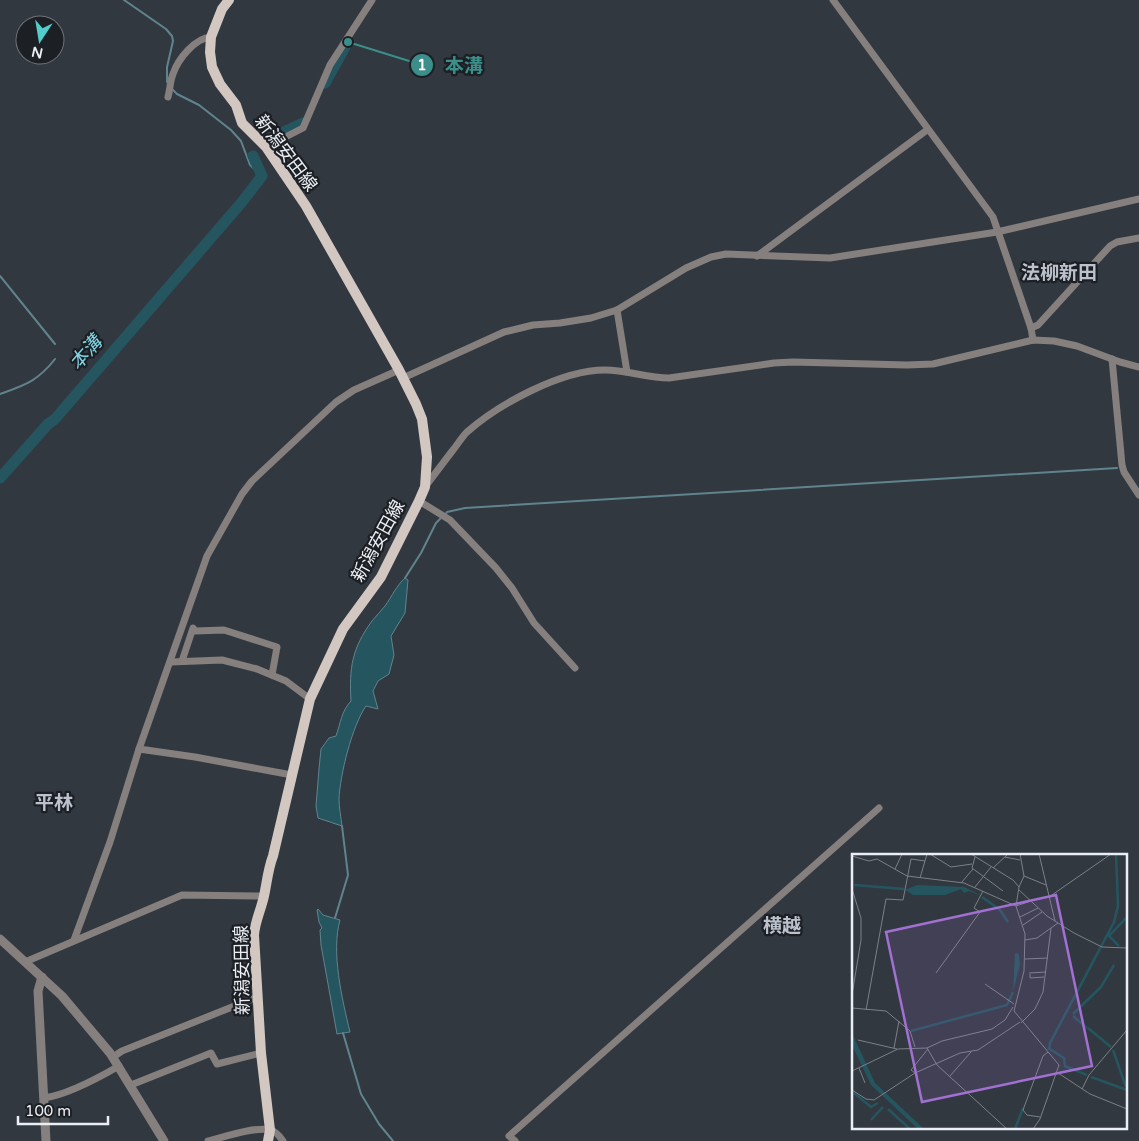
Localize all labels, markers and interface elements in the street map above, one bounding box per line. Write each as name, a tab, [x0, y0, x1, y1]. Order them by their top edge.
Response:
north arrow	[15, 15, 65, 65]
text: N	[30, 43, 45, 62]
callout: 本溝	[410, 48, 493, 82]
text: 本溝	[445, 55, 483, 77]
text: 1	[417, 56, 427, 74]
street label: 新潟安田線	[250, 110, 322, 196]
district label: 法柳新田	[1021, 262, 1097, 284]
water label: 本溝	[65, 329, 109, 375]
street label: 新潟安田線	[347, 496, 409, 586]
district label: 平林	[35, 792, 73, 814]
inset map	[852, 854, 1126, 1128]
district label: 横越	[763, 915, 801, 937]
street label: 新潟安田線	[230, 925, 254, 1015]
scale bar	[18, 1094, 108, 1126]
text: 100 m	[25, 1102, 71, 1120]

